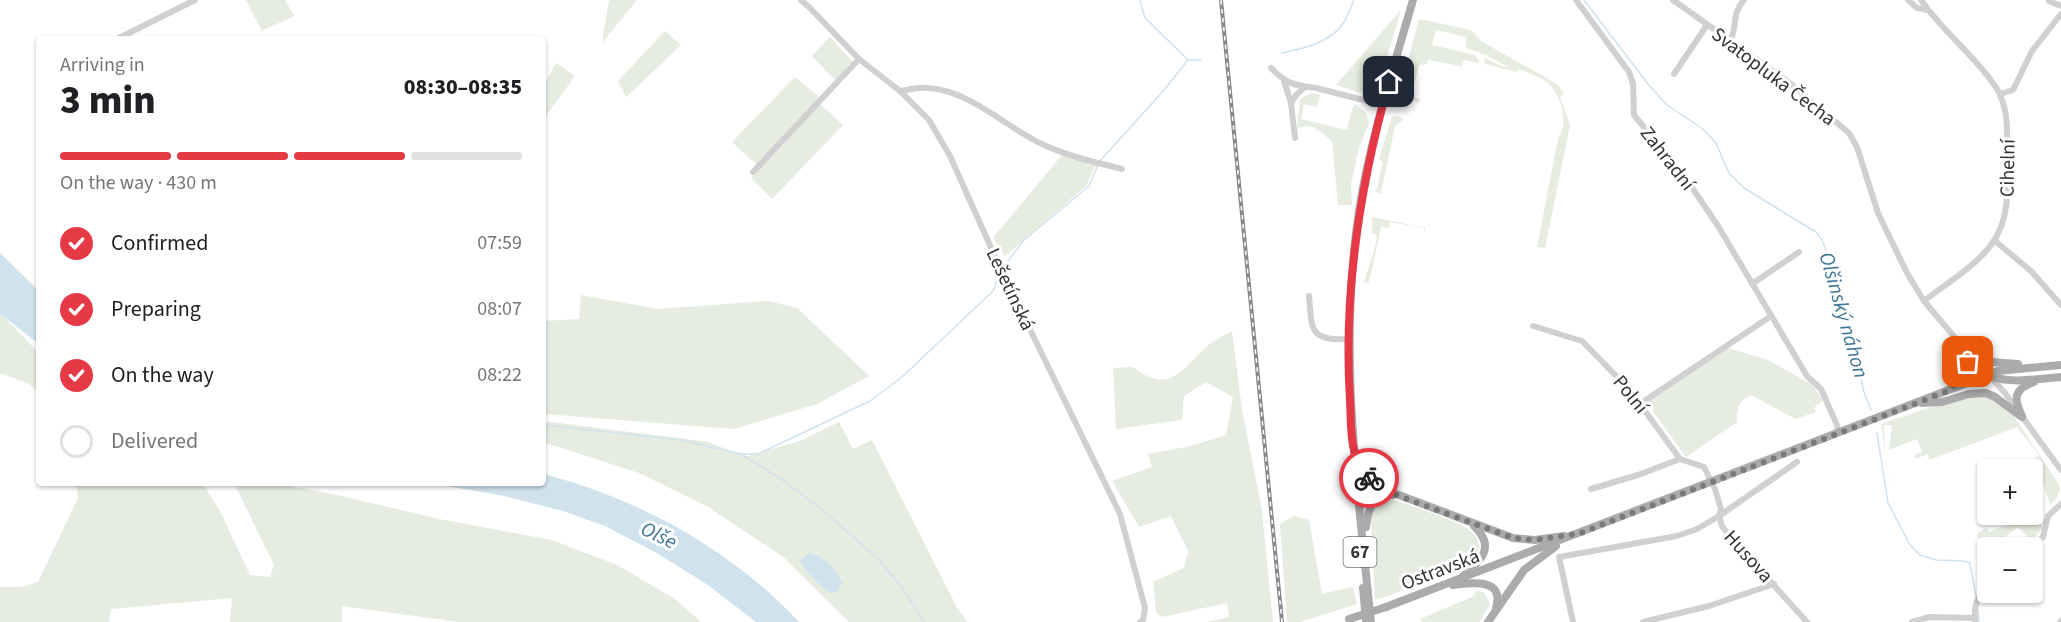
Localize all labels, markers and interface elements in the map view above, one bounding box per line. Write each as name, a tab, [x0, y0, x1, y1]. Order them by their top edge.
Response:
street label: Svatopluka Čecha	[1705, 21, 1841, 133]
text: Arriving in	[60, 51, 145, 79]
pin	[1363, 56, 1414, 107]
icon: home	[1372, 65, 1405, 98]
text: 08:30–08:35	[404, 71, 522, 103]
text: 3 min	[60, 73, 156, 129]
street label: Zahradní	[1633, 120, 1702, 198]
street label: Cihelní	[1993, 138, 2023, 197]
text: On the way · 430 m	[60, 169, 217, 197]
icon: check	[60, 227, 93, 260]
text: Confirmed	[111, 227, 208, 259]
text: 07:59	[477, 229, 522, 257]
street label: Lešetínská	[979, 243, 1041, 335]
water label: Olšinský náhon	[1812, 248, 1876, 382]
icon: check	[60, 293, 93, 326]
text: Preparing	[111, 293, 201, 325]
text: 08:07	[477, 295, 522, 323]
pin	[1942, 336, 1993, 387]
icon: bag	[1951, 345, 1984, 378]
icon: check	[60, 359, 93, 392]
text: On the way	[111, 359, 214, 391]
text: 08:22	[477, 361, 522, 389]
street label: Polní	[1606, 369, 1655, 421]
text: Delivered	[111, 425, 198, 457]
courier	[1339, 448, 1399, 508]
map controls	[1977, 459, 2043, 603]
button: +	[1977, 459, 2043, 525]
icon: bike	[1353, 462, 1386, 495]
water label: Olše	[636, 513, 682, 557]
street label: Husova	[1717, 524, 1779, 589]
road number: 67	[1344, 537, 1376, 567]
button: −	[1977, 537, 2043, 603]
street label: Ostravská	[1397, 542, 1484, 598]

